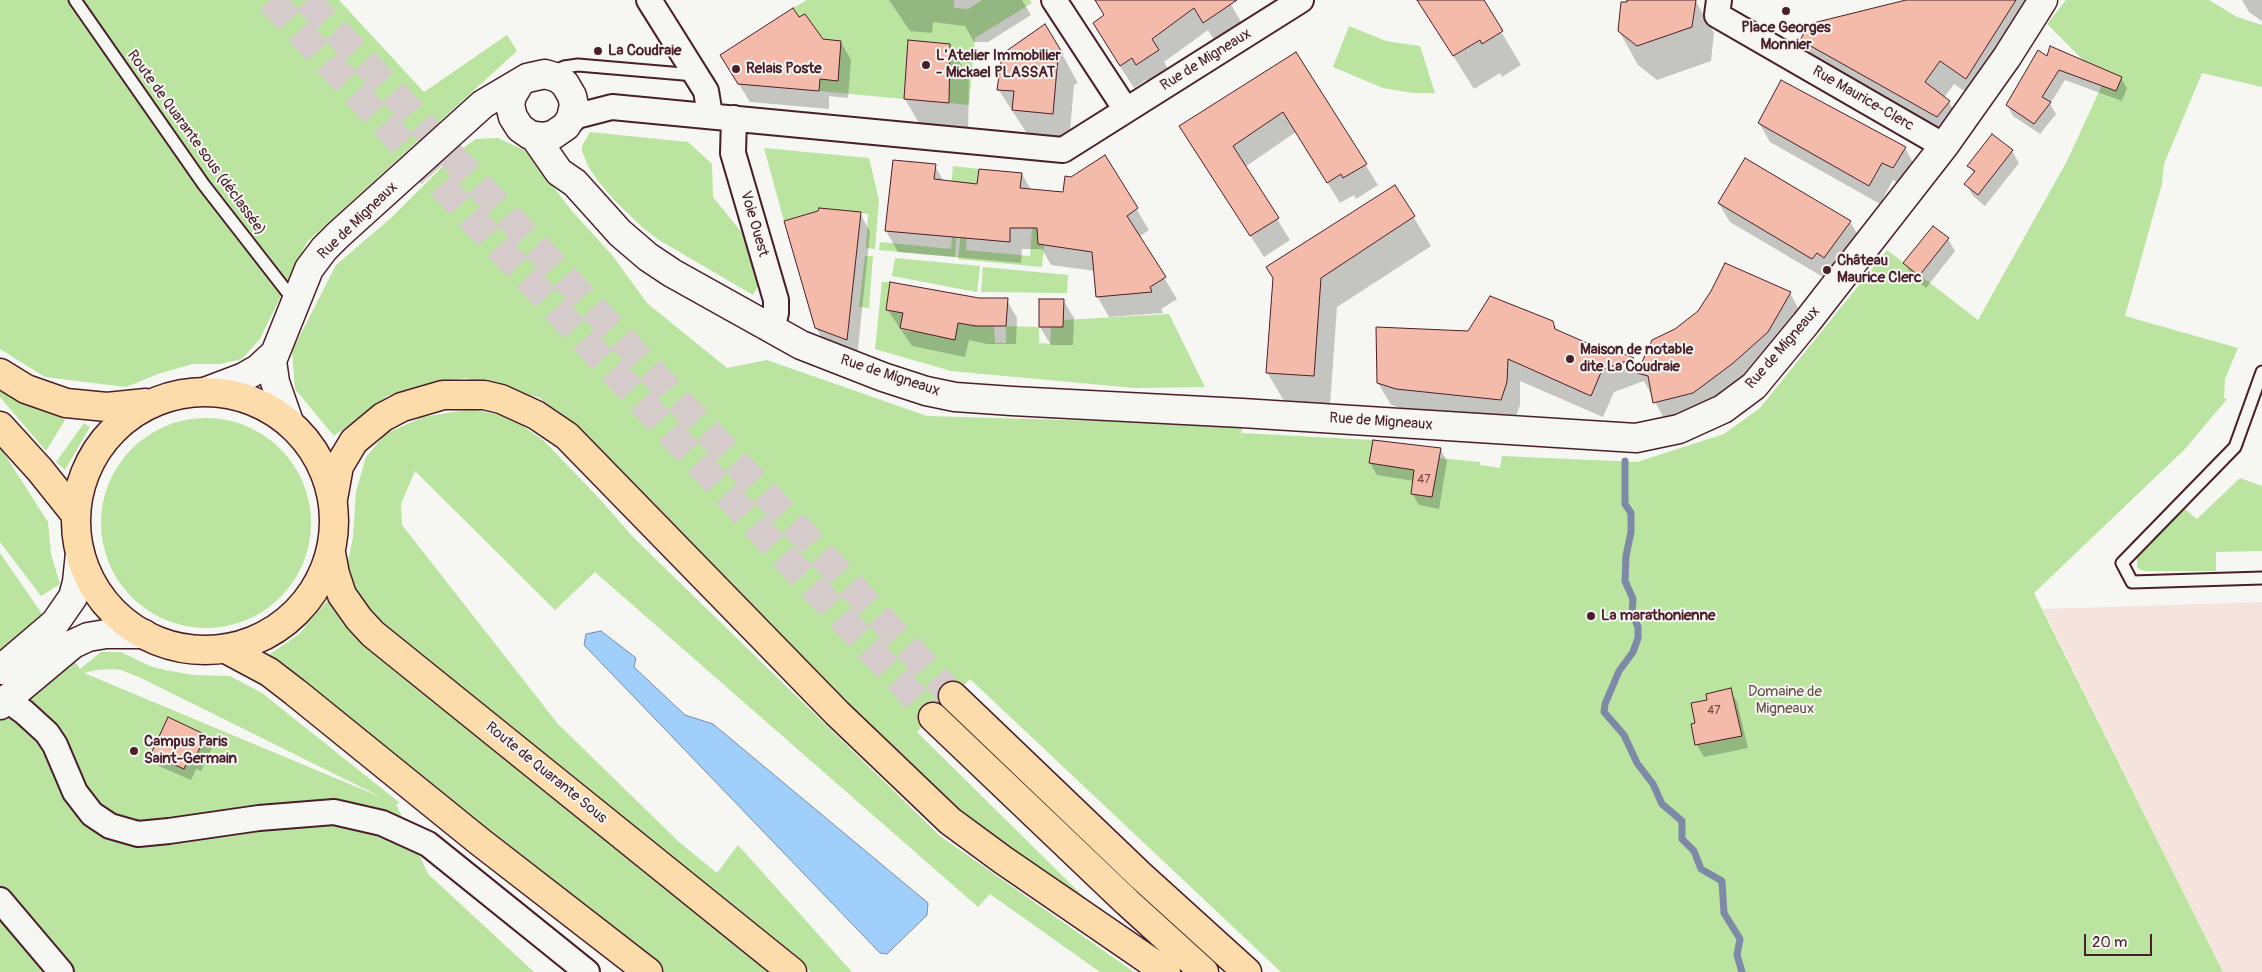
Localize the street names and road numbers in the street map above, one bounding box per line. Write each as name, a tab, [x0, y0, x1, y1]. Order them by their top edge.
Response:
street label: Rue de Migneaux	[1157, 25, 1255, 95]
street label: Route de Quarante sous (déclassée)	[123, 47, 269, 239]
street label: Rue Maurice-Clerc	[1809, 63, 1917, 135]
street label: Rue de Migneaux	[314, 179, 402, 263]
street label: Voie Ouest	[736, 189, 772, 259]
street label: Rue de Migneaux	[1742, 303, 1824, 393]
street label: Rue de Migneaux	[838, 351, 942, 401]
street label: Rue de Migneaux	[1329, 409, 1433, 435]
street label: Route de Quarante Sous	[482, 719, 610, 827]

